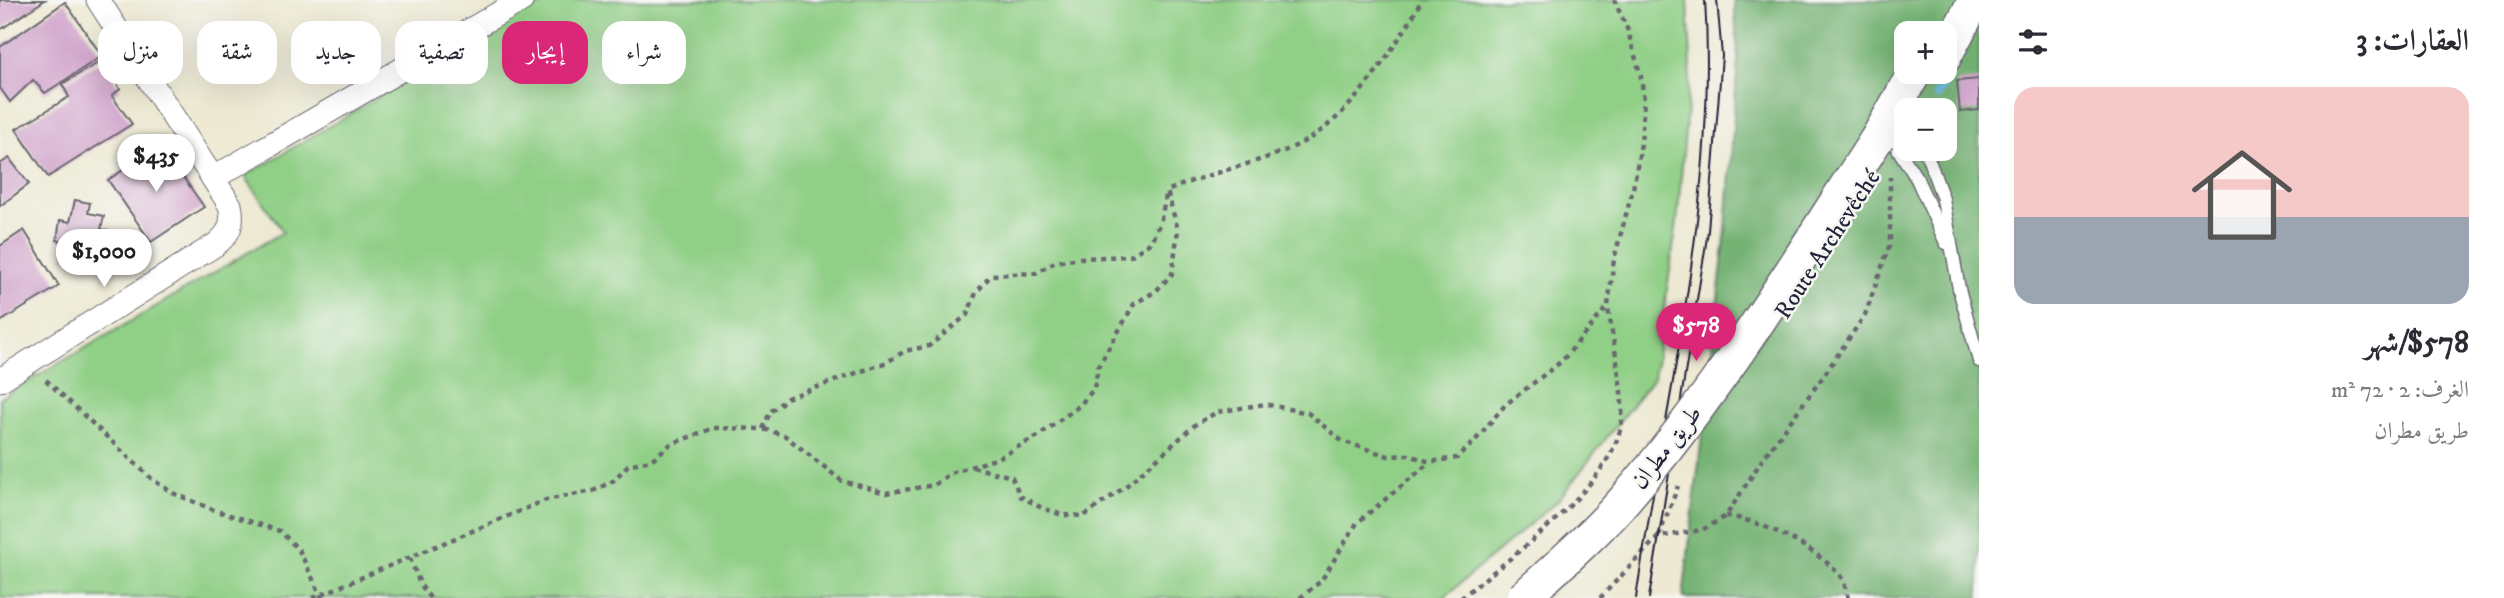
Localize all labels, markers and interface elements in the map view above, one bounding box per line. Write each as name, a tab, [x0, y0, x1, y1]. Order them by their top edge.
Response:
chip: منزل	[98, 21, 183, 84]
chip: شقة	[197, 21, 277, 84]
chip: جديد	[291, 21, 381, 84]
chip: تصفية	[395, 21, 488, 84]
chip: إيجار	[502, 21, 588, 84]
chip: شراء	[602, 21, 686, 84]
map controls	[1894, 21, 1957, 161]
button: +	[1894, 21, 1957, 84]
icon: filters	[2014, 23, 2052, 61]
text: العقارات: 3	[2356, 23, 2469, 60]
button: −	[1894, 98, 1957, 161]
icon: home	[2179, 132, 2305, 258]
pin: $435	[115, 134, 197, 194]
text: $435	[133, 142, 179, 171]
street label: Route Archevêché	[1768, 164, 1887, 325]
pin: $1,000	[47, 230, 161, 289]
text: $1,000	[72, 237, 136, 266]
pin: $578	[1655, 304, 1737, 363]
text: $578	[1672, 311, 1720, 340]
text: $578/شهر	[2364, 325, 2469, 362]
text: الغرف: 2 · 72 m²	[2331, 376, 2469, 405]
street label: طريق مطران	[1625, 399, 1709, 496]
text: طريق مطران	[2374, 417, 2469, 446]

